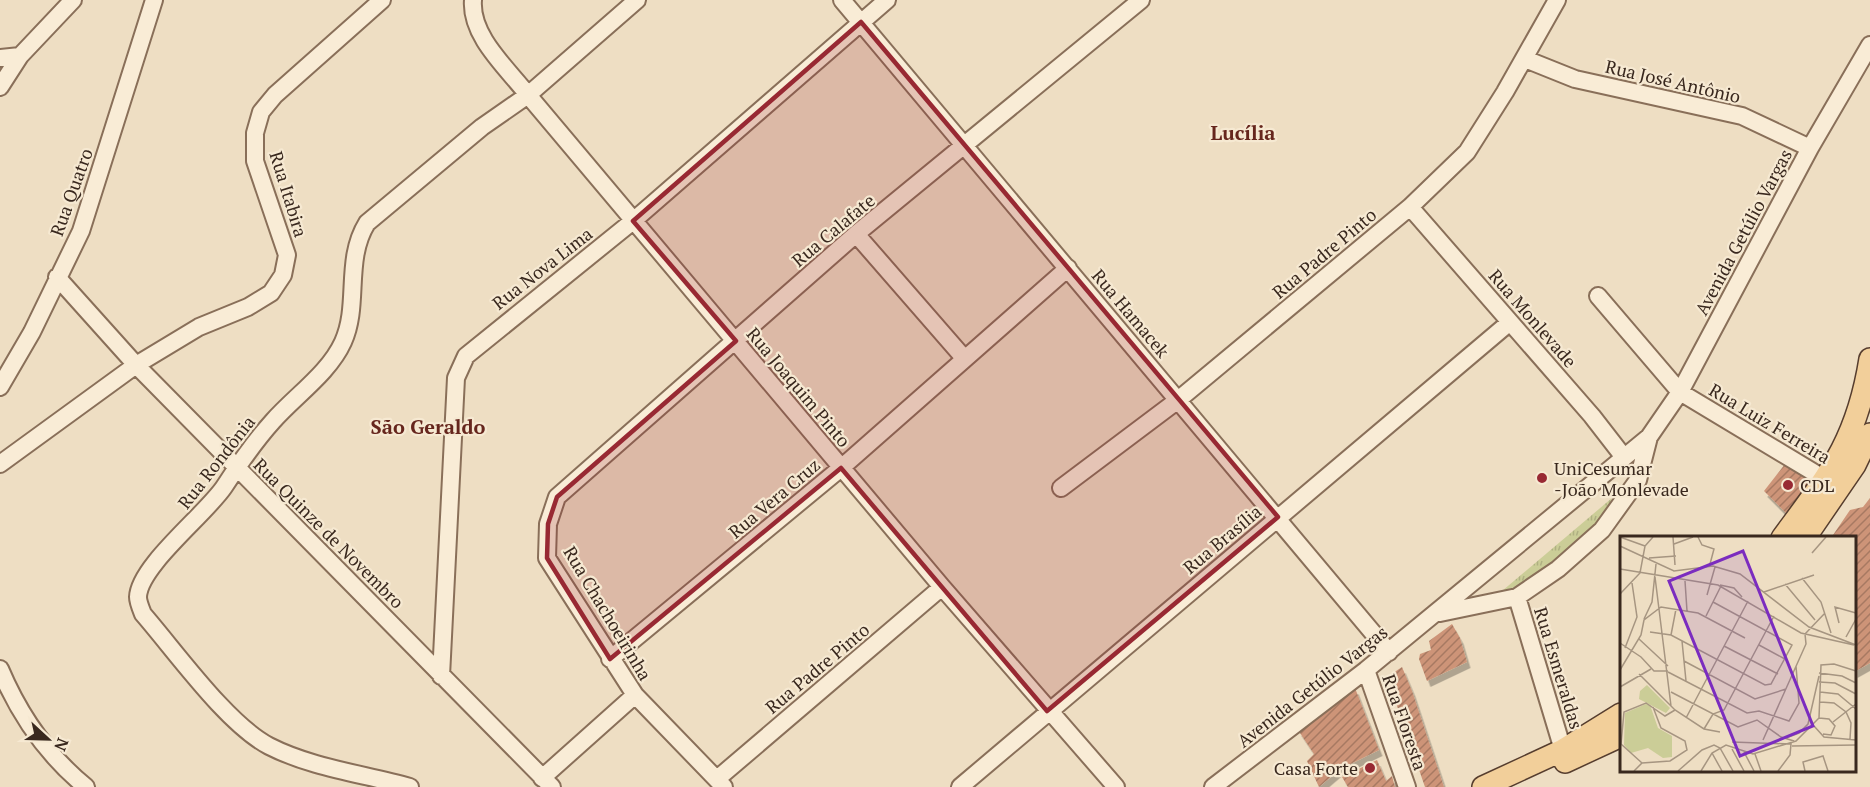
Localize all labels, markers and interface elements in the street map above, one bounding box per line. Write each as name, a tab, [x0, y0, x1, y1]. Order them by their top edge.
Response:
street label: Rua José Antônio	[1603, 54, 1743, 108]
district label: Lucília	[1211, 119, 1275, 146]
street label: Rua Quatro	[44, 145, 98, 239]
street label: Avenida Getúlio Vargas	[1689, 145, 1797, 319]
street label: Rua Itabira	[265, 148, 313, 240]
street label: Rua Calafate	[786, 188, 880, 272]
street label: Rua Padre Pinto	[1267, 202, 1381, 304]
street label: Rua Nova Lima	[487, 221, 597, 315]
street label: Rua Hamacek	[1087, 264, 1176, 363]
street label: Rua Monlevade	[1484, 264, 1582, 372]
street label: Rua Joaquim Pinto	[742, 322, 856, 452]
street label: Rua Luiz Ferreira	[1705, 377, 1835, 469]
street label: Rua Rondônia	[172, 410, 260, 514]
district label: São Geraldo	[371, 413, 485, 440]
street label: Rua Quinze de Novembro	[249, 453, 409, 613]
street label: Rua Vera Cruz	[723, 453, 825, 543]
place label: UniCesumar -João Monlevade	[1554, 456, 1689, 501]
marker: UniCesumar -João Monlevade	[1535, 471, 1549, 485]
place label: CDL	[1800, 473, 1834, 497]
marker: CDL	[1781, 478, 1795, 492]
street label: Rua Brasília	[1178, 499, 1266, 579]
inset map	[1620, 536, 1855, 772]
street label: Rua Chachoeirinha	[558, 541, 658, 685]
street label: Rua Esmeraldas	[1529, 604, 1589, 732]
street label: Rua Padre Pinto	[760, 617, 874, 719]
street label: Avenida Getúlio Vargas	[1232, 620, 1392, 752]
street label: Rua Floresta	[1377, 671, 1433, 773]
north arrow	[18, 709, 78, 769]
text: N	[49, 735, 74, 754]
place label: Casa Forte	[1274, 756, 1358, 780]
marker: Casa Forte	[1363, 761, 1377, 775]

